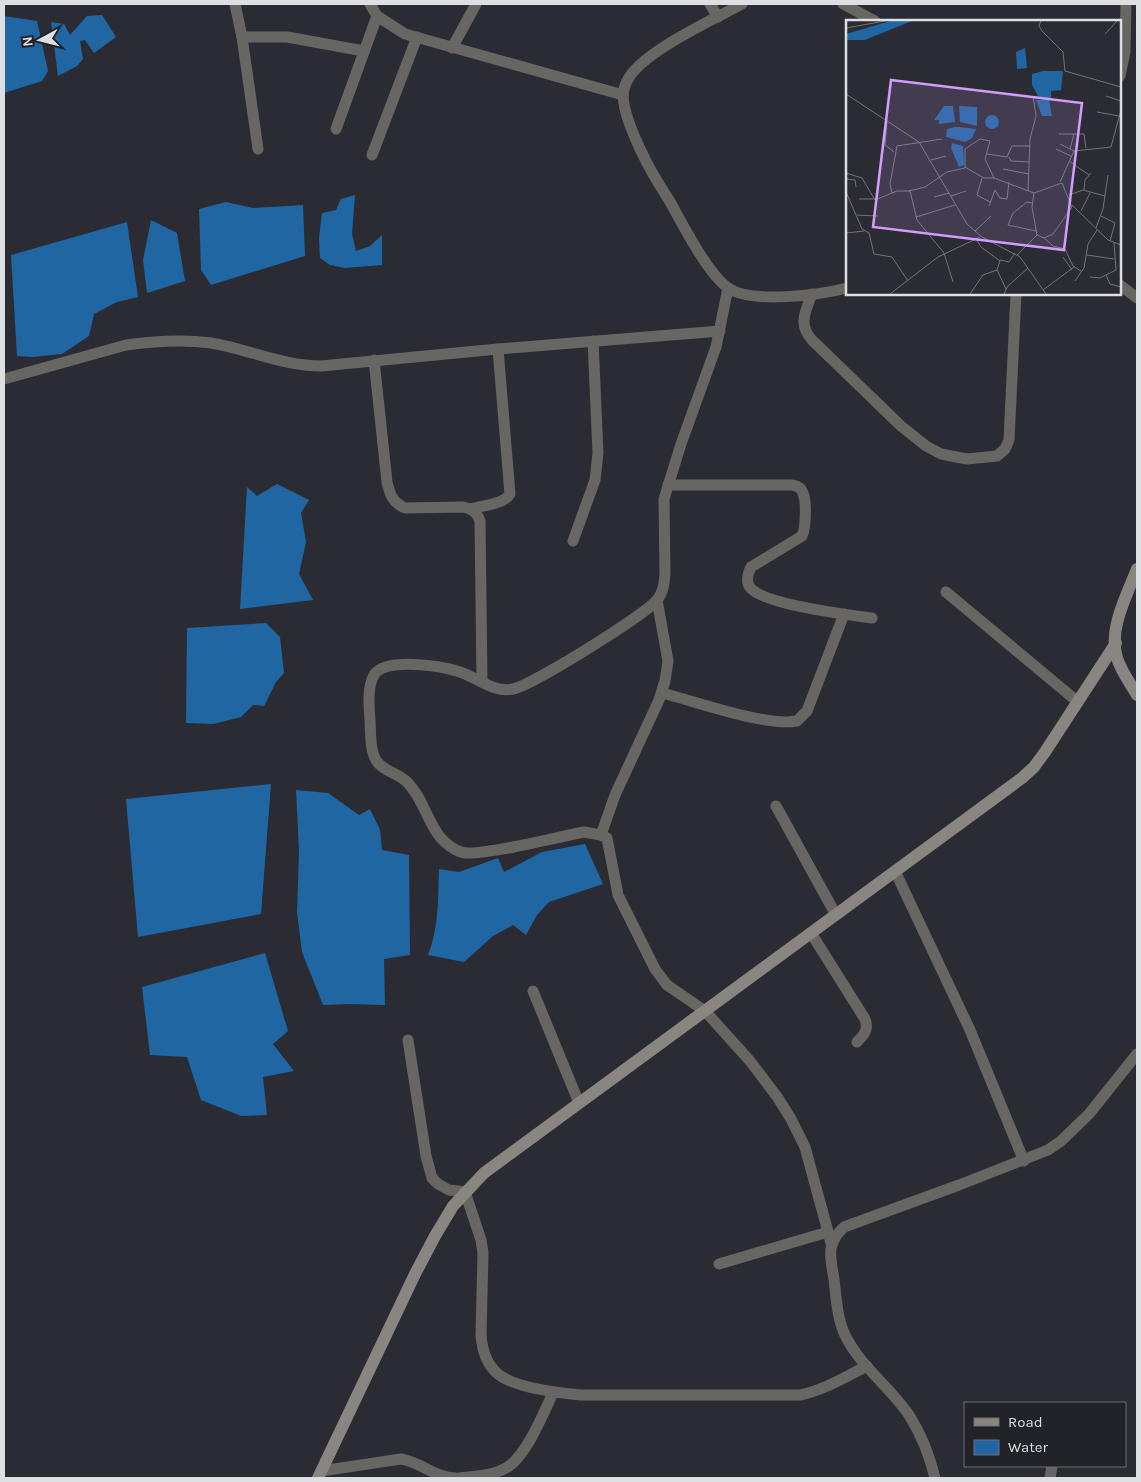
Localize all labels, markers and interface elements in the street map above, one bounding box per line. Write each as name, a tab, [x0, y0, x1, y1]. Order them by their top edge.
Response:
north arrow	[15, 15, 65, 65]
inset map	[846, 20, 1121, 295]
text: N	[19, 36, 37, 48]
legend	[964, 1402, 1126, 1467]
text: Road	[1008, 1413, 1043, 1431]
text: Water	[1008, 1438, 1049, 1456]

